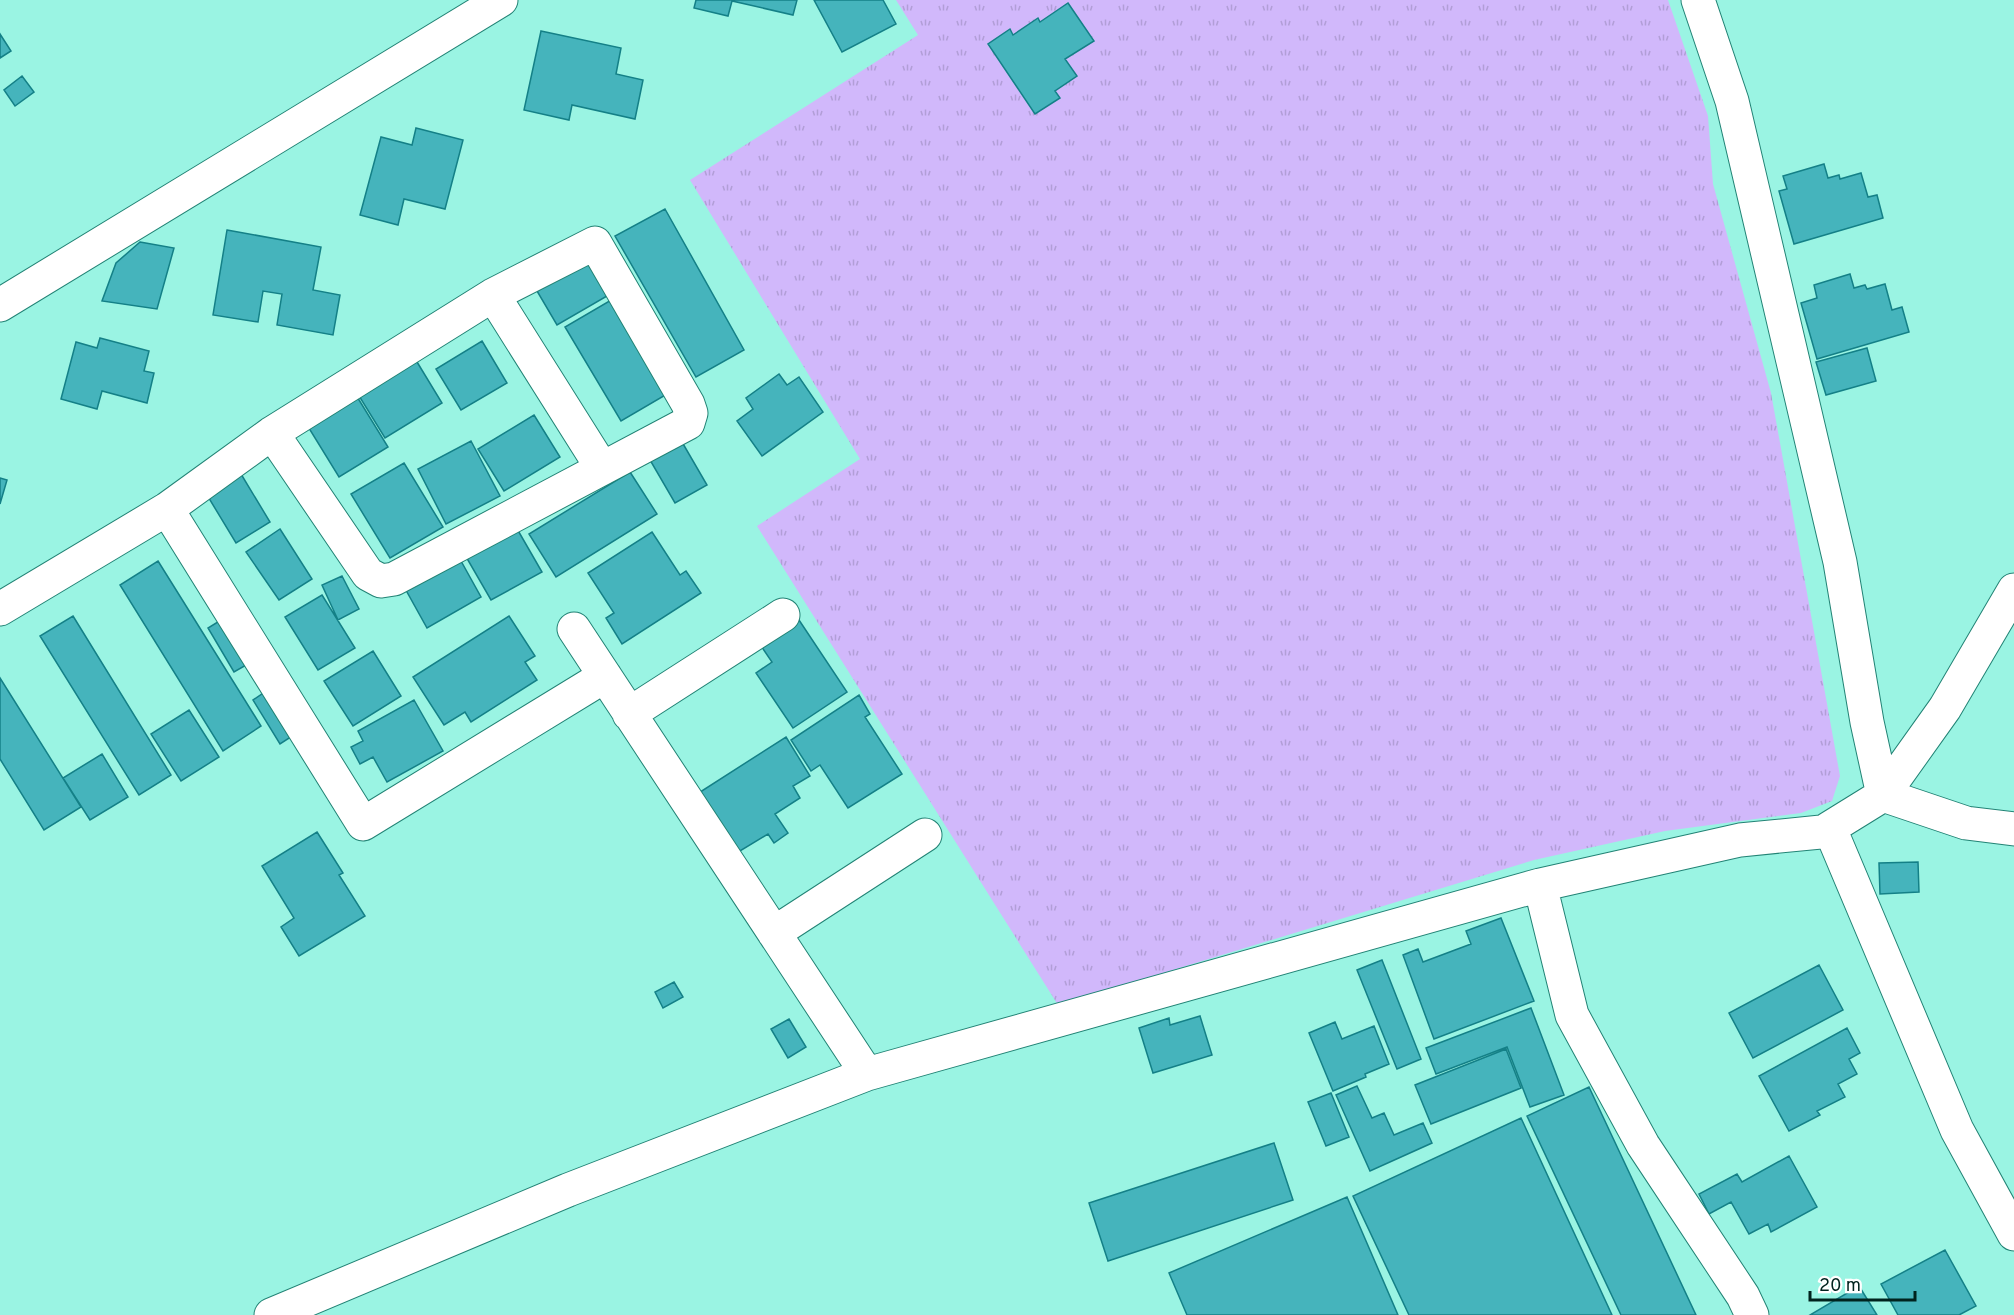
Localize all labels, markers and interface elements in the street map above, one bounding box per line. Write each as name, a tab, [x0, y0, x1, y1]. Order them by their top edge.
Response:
scale bar	[1810, 1264, 1915, 1302]
text: 20 m	[1819, 1275, 1861, 1298]

